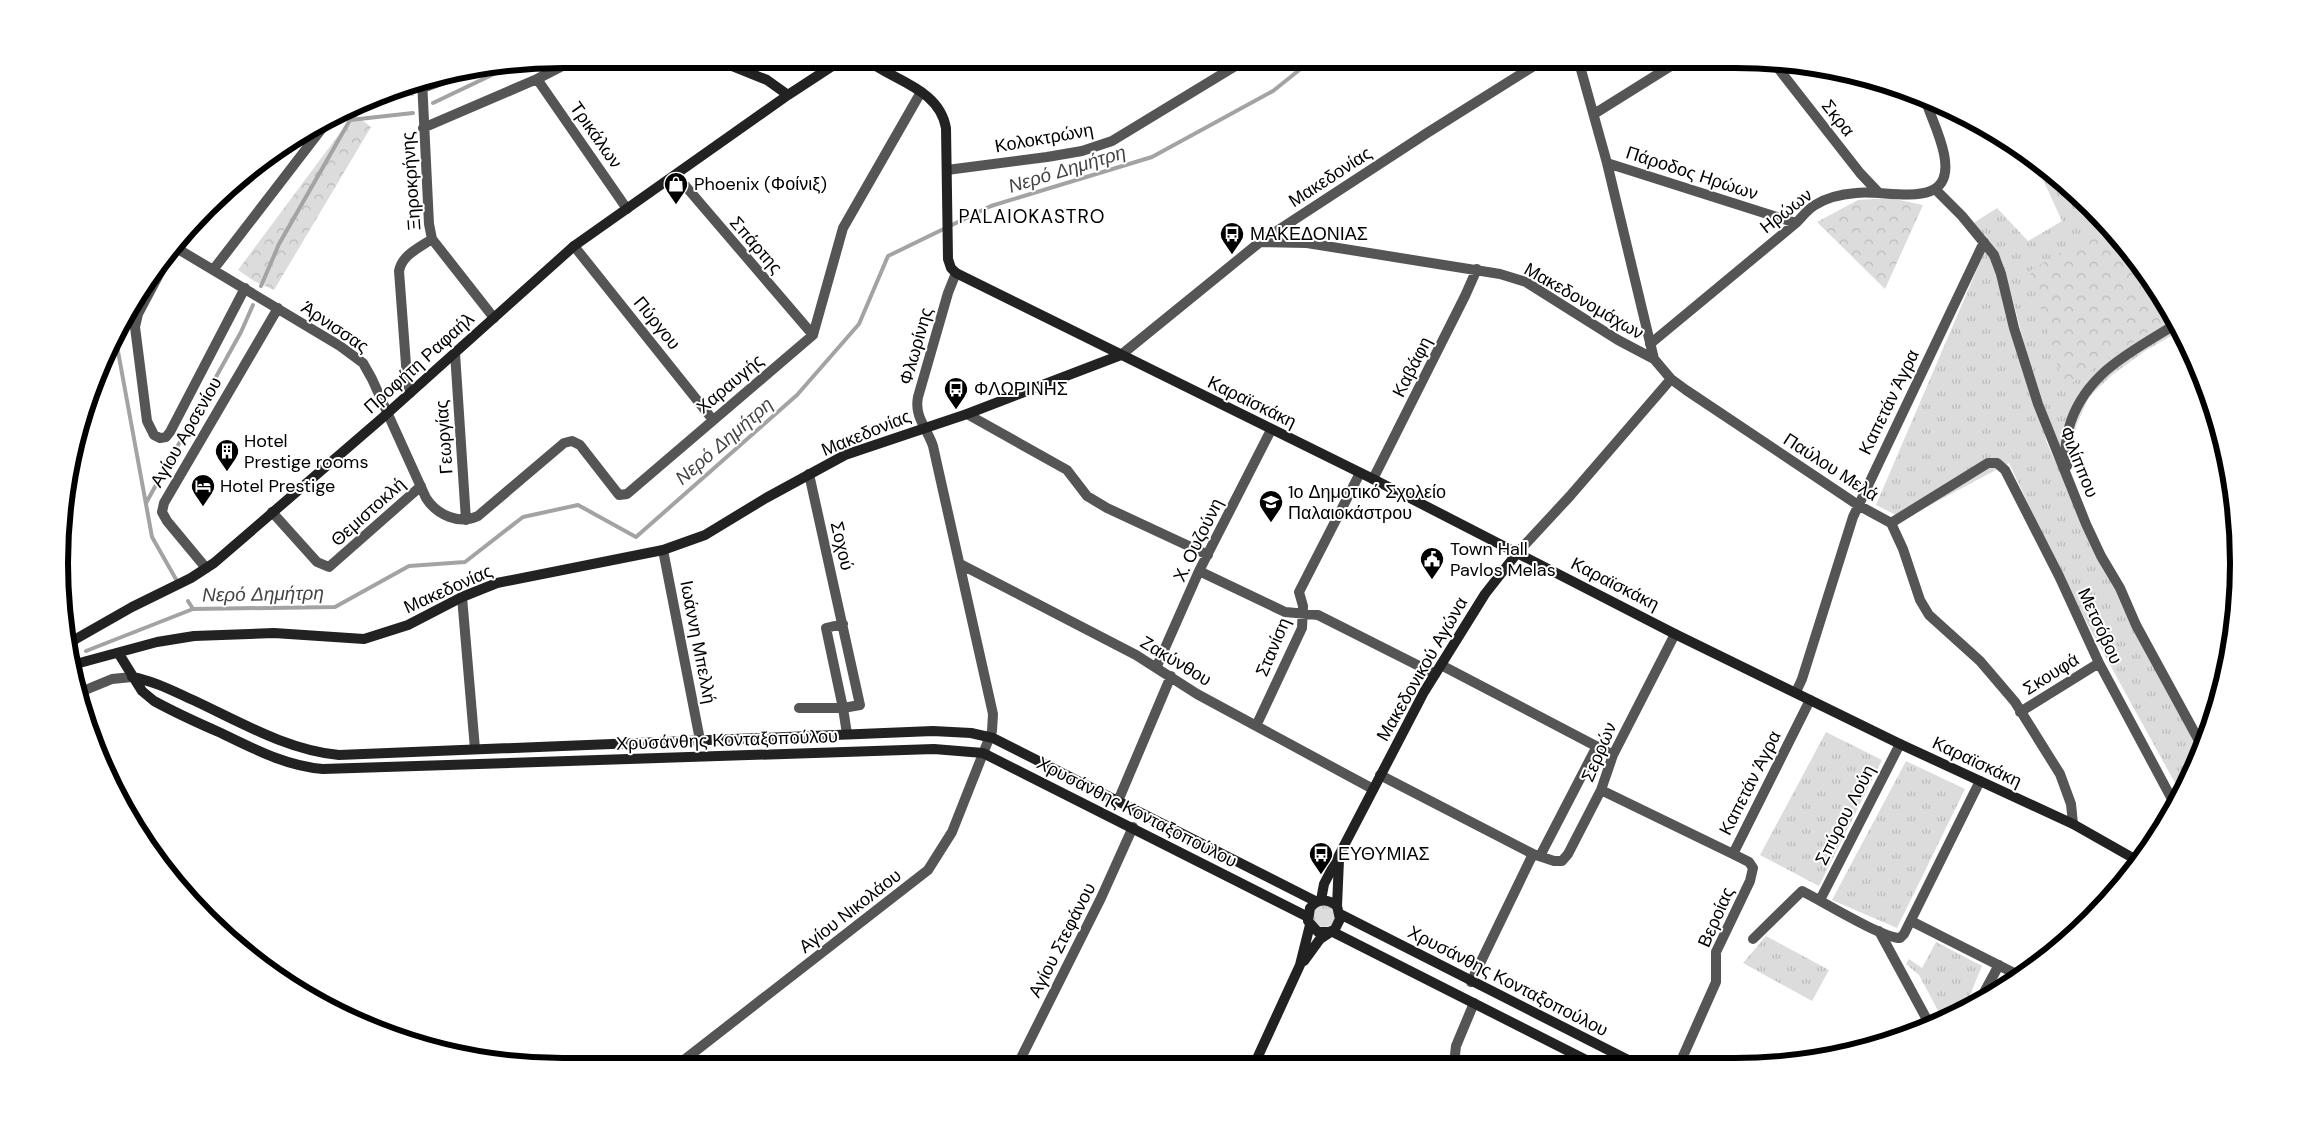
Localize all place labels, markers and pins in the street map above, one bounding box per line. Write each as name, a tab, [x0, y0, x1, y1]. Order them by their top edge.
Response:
shop icon: Phoenix (Φοίνιξ)	[663, 171, 689, 205]
place label: Phoenix (Φοίνιξ)	[694, 172, 827, 196]
bus stop icon: ΜΑΚΕΔΟΝΙΑΣ	[1219, 221, 1245, 255]
place label: ΜΑΚΕΔΟΝΙΑΣ	[1250, 222, 1368, 246]
bus stop icon: ΦΛΩΡΙΝΗΣ	[943, 376, 969, 410]
place label: ΦΛΩΡΙΝΗΣ	[974, 377, 1068, 401]
place label: Hotel Prestige rooms	[244, 429, 368, 474]
building icon: Hotel Prestige rooms	[214, 438, 240, 472]
hotel icon: Hotel Prestige	[190, 473, 216, 507]
place label: Hotel Prestige	[220, 474, 335, 498]
place label: 1ο Δημοτικό Σχολείο Παλαιοκάστρου	[1288, 480, 1446, 525]
school or university icon: 1ο Δημοτικό Σχολείο Παλαιοκάστρου	[1258, 489, 1284, 523]
place label: Town Hall Pavlos Melas	[1450, 537, 1556, 582]
public building icon: Town Hall Pavlos Melas	[1419, 546, 1445, 580]
bus stop icon: ΕΥΘΥΜΙΑΣ	[1308, 841, 1334, 875]
place label: ΕΥΘΥΜΙΑΣ	[1338, 842, 1430, 866]

